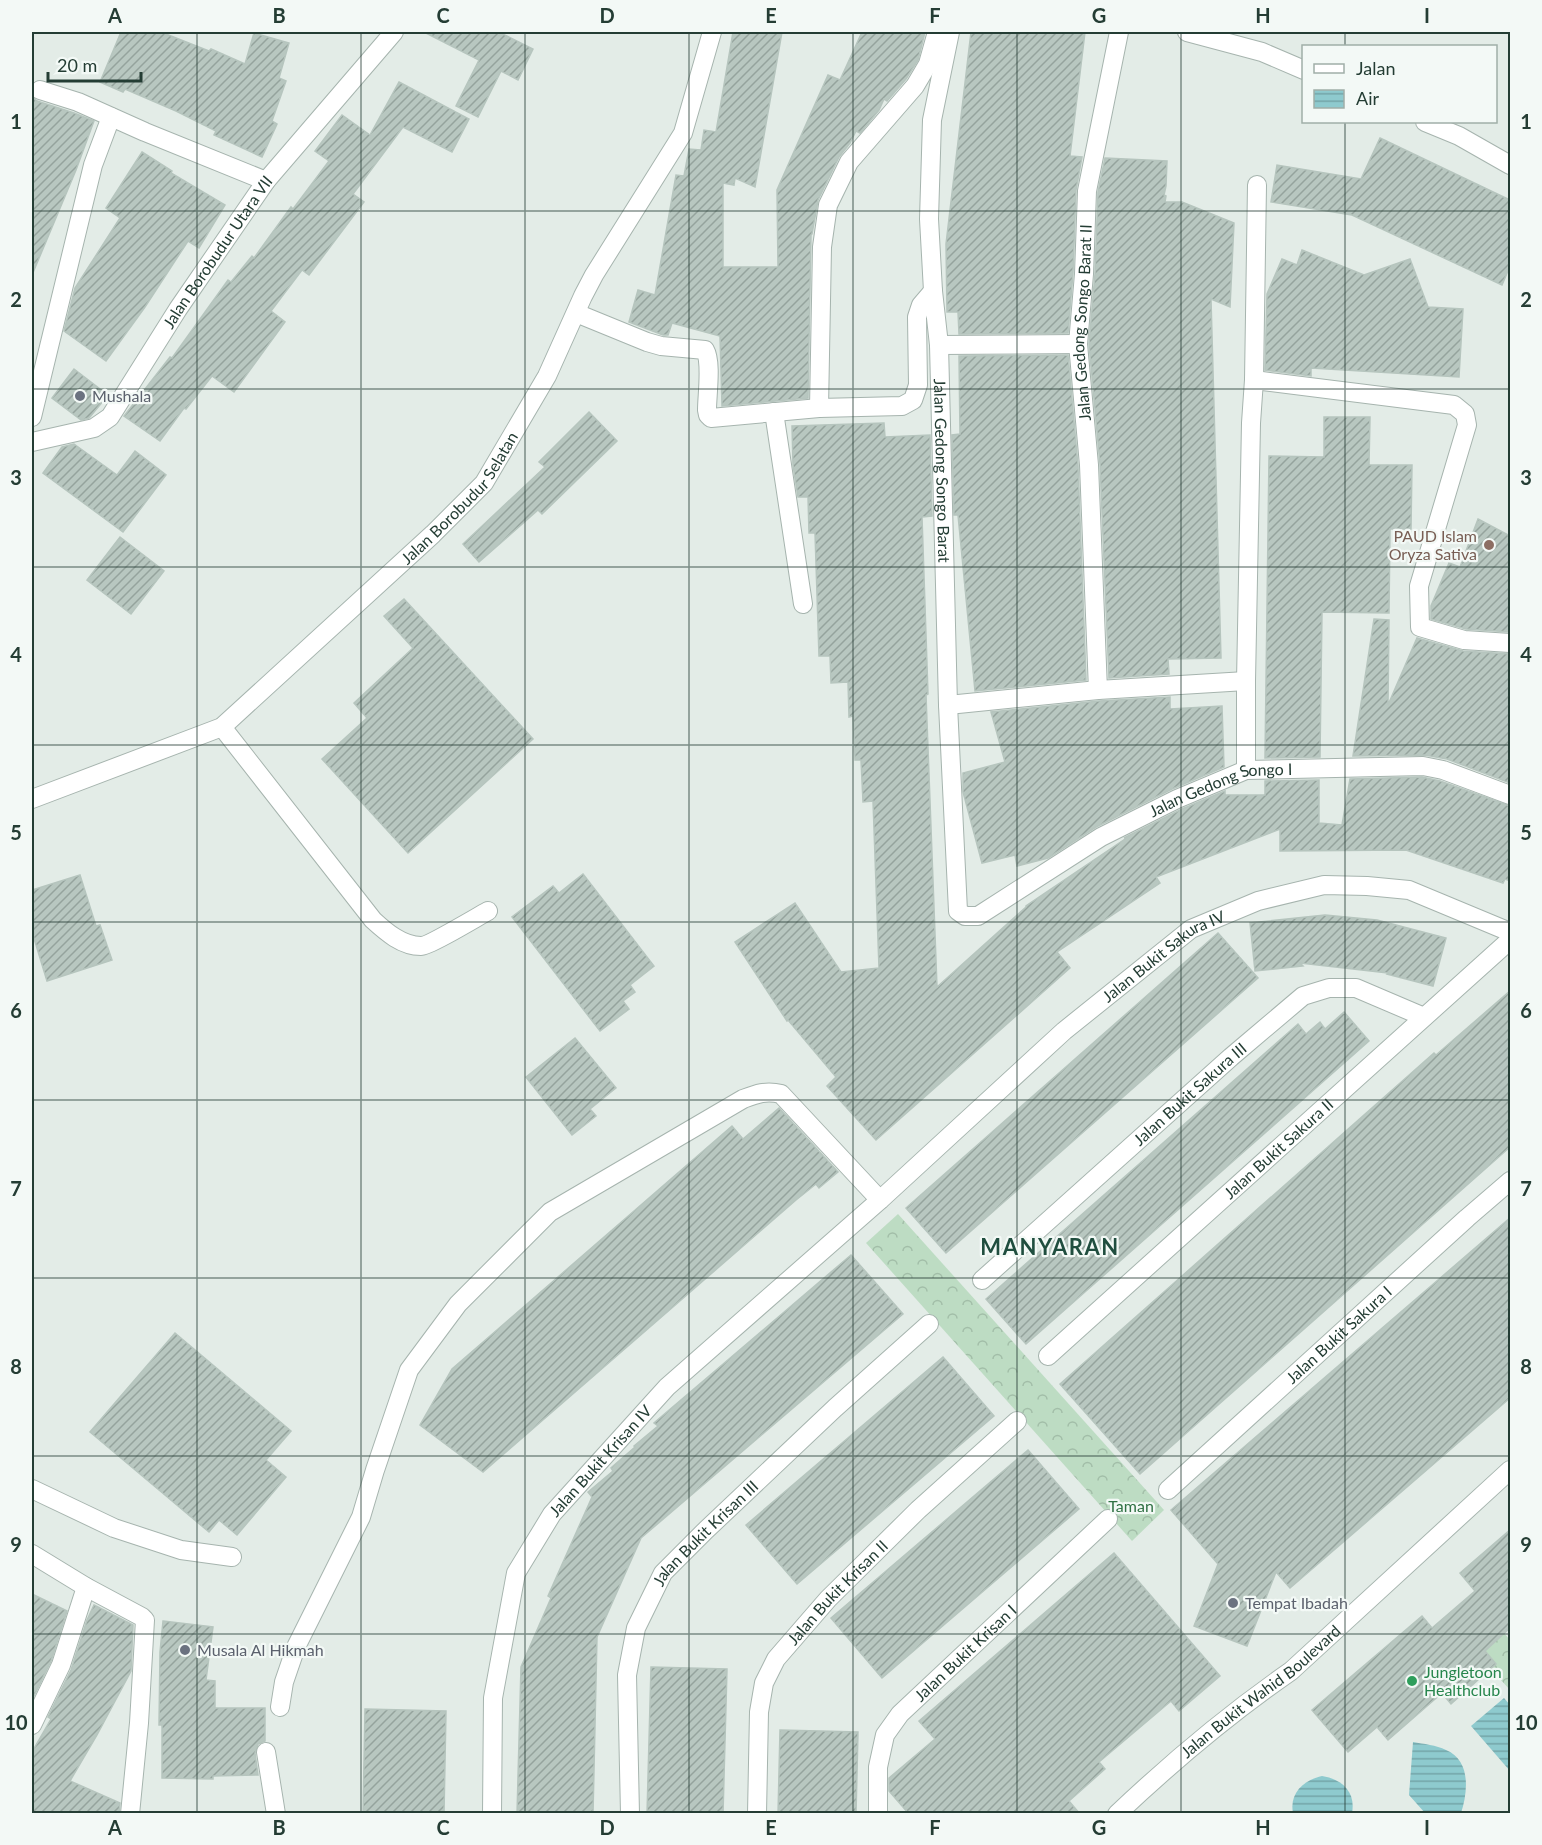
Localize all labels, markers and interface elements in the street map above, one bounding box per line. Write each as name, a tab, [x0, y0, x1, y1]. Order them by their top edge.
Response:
text: A	[107, 3, 122, 27]
text: B	[272, 3, 286, 27]
text: C	[436, 3, 450, 27]
text: D	[599, 3, 615, 27]
text: E	[765, 3, 777, 27]
text: F	[929, 3, 941, 27]
text: G	[1092, 3, 1106, 27]
text: H	[1255, 3, 1271, 27]
text: I	[1424, 3, 1430, 27]
scale bar	[48, 45, 141, 83]
legend	[1302, 45, 1497, 123]
text: 20 m	[57, 54, 97, 76]
text: Jalan	[1356, 57, 1395, 79]
text: Air	[1356, 87, 1379, 109]
text: 1	[10, 109, 22, 133]
text: 1	[1520, 109, 1532, 133]
street label: Jalan Borobudur Utara VII	[158, 171, 276, 332]
street label: Jalan Gedong Songo Barat II	[1068, 224, 1095, 422]
text: 2	[10, 287, 22, 311]
text: 2	[1520, 287, 1532, 311]
street label: Jalan Gedong Songo Barat	[931, 378, 954, 563]
place label: Mushala	[92, 386, 151, 405]
marker: Mushala	[73, 389, 87, 403]
street label: Jalan Borobudur Selatan	[397, 428, 521, 568]
text: 3	[10, 465, 22, 489]
text: 3	[1520, 465, 1532, 489]
place label: PAUD Islam Oryza Sativa	[1389, 526, 1477, 563]
marker: PAUD Islam Oryza Sativa	[1482, 538, 1496, 552]
text: 4	[10, 642, 22, 666]
text: 4	[1520, 642, 1532, 666]
street label: Jalan Gedong Songo I	[1146, 759, 1293, 820]
text: 5	[10, 820, 22, 844]
text: 5	[1520, 820, 1532, 844]
street label: Jalan Bukit Sakura IV	[1098, 906, 1228, 1006]
text: 6	[10, 998, 22, 1022]
text: 6	[1520, 998, 1532, 1022]
street label: Jalan Bukit Sakura III	[1129, 1038, 1250, 1149]
street label: Jalan Bukit Sakura II	[1219, 1094, 1337, 1202]
text: 7	[10, 1176, 22, 1200]
text: 7	[1520, 1176, 1532, 1200]
district label: MANYARAN	[980, 1233, 1120, 1260]
street label: Jalan Bukit Sakura I	[1282, 1281, 1395, 1387]
text: 8	[10, 1354, 22, 1378]
text: 8	[1520, 1354, 1532, 1378]
street label: Jalan Bukit Krisan IV	[545, 1401, 655, 1520]
street label: Jalan Bukit Krisan III	[648, 1476, 762, 1589]
park label: Taman	[1108, 1496, 1154, 1515]
text: 9	[10, 1532, 22, 1556]
text: 9	[1520, 1532, 1532, 1556]
street label: Jalan Bukit Krisan II	[783, 1536, 891, 1648]
place label: Tempat Ibadah	[1245, 1593, 1348, 1612]
marker: Tempat Ibadah	[1226, 1596, 1240, 1610]
street label: Jalan Bukit Krisan I	[910, 1600, 1020, 1705]
street label: Jalan Bukit Wahid Boulevard	[1177, 1621, 1344, 1761]
place label: Musala Al Hikmah	[197, 1640, 324, 1659]
marker: Musala Al Hikmah	[178, 1643, 192, 1657]
place label: Jungletoon Healthclub	[1424, 1662, 1502, 1699]
marker: Jungletoon Healthclub	[1405, 1674, 1419, 1688]
text: 10	[4, 1710, 28, 1734]
text: 10	[1514, 1710, 1538, 1734]
text: A	[107, 1815, 122, 1839]
text: B	[272, 1815, 286, 1839]
text: C	[436, 1815, 450, 1839]
text: D	[599, 1815, 615, 1839]
text: E	[765, 1815, 777, 1839]
text: F	[929, 1815, 941, 1839]
text: G	[1092, 1815, 1106, 1839]
text: H	[1255, 1815, 1271, 1839]
text: I	[1424, 1815, 1430, 1839]

